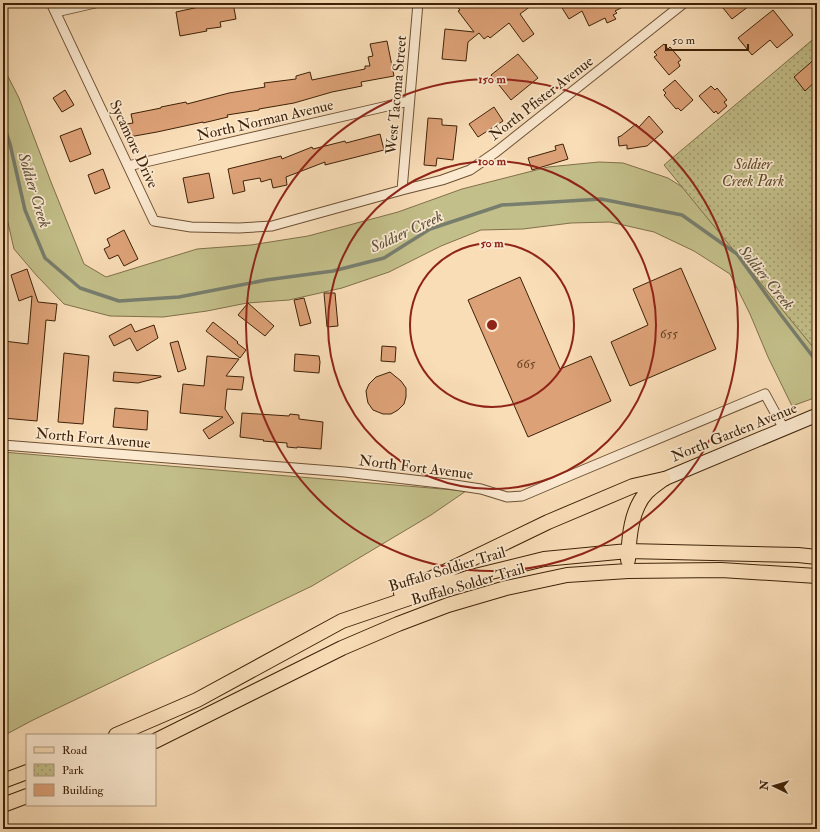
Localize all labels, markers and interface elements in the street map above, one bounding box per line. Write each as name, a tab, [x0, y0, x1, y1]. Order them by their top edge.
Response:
scale bar	[666, 26, 748, 52]
text: 50 m	[672, 33, 696, 48]
street label: West Tacoma Street	[382, 35, 411, 156]
street label: North Pfister Avenue	[485, 52, 597, 145]
text: 150 m	[478, 72, 506, 87]
street label: North Norman Avenue	[195, 96, 335, 145]
street label: Sycamore Drive	[105, 97, 162, 191]
water label: Soldier Creek	[13, 149, 55, 231]
text: 100 m	[478, 154, 507, 169]
park label: Soldier Creek Park	[722, 155, 784, 191]
water label: Soldier Creek	[366, 206, 446, 258]
text: 50 m	[480, 236, 504, 251]
water label: Soldier Creek	[733, 240, 799, 314]
centre of rings	[485, 318, 499, 332]
house number: 655	[660, 326, 678, 342]
house number: 665	[517, 356, 536, 372]
street label: North Garden Avenue	[668, 399, 800, 466]
street label: North Fort Avenue	[35, 424, 151, 453]
street label: North Fort Avenue	[358, 451, 474, 484]
street label: Buffalo Soldier Trail	[386, 543, 508, 596]
street label: Buffalo Solder Trail	[409, 559, 527, 610]
legend	[26, 734, 156, 806]
text: Road	[62, 743, 87, 758]
text: Park	[62, 763, 84, 778]
north arrow	[754, 766, 794, 806]
text: N	[758, 779, 772, 792]
text: Building	[62, 783, 105, 798]

